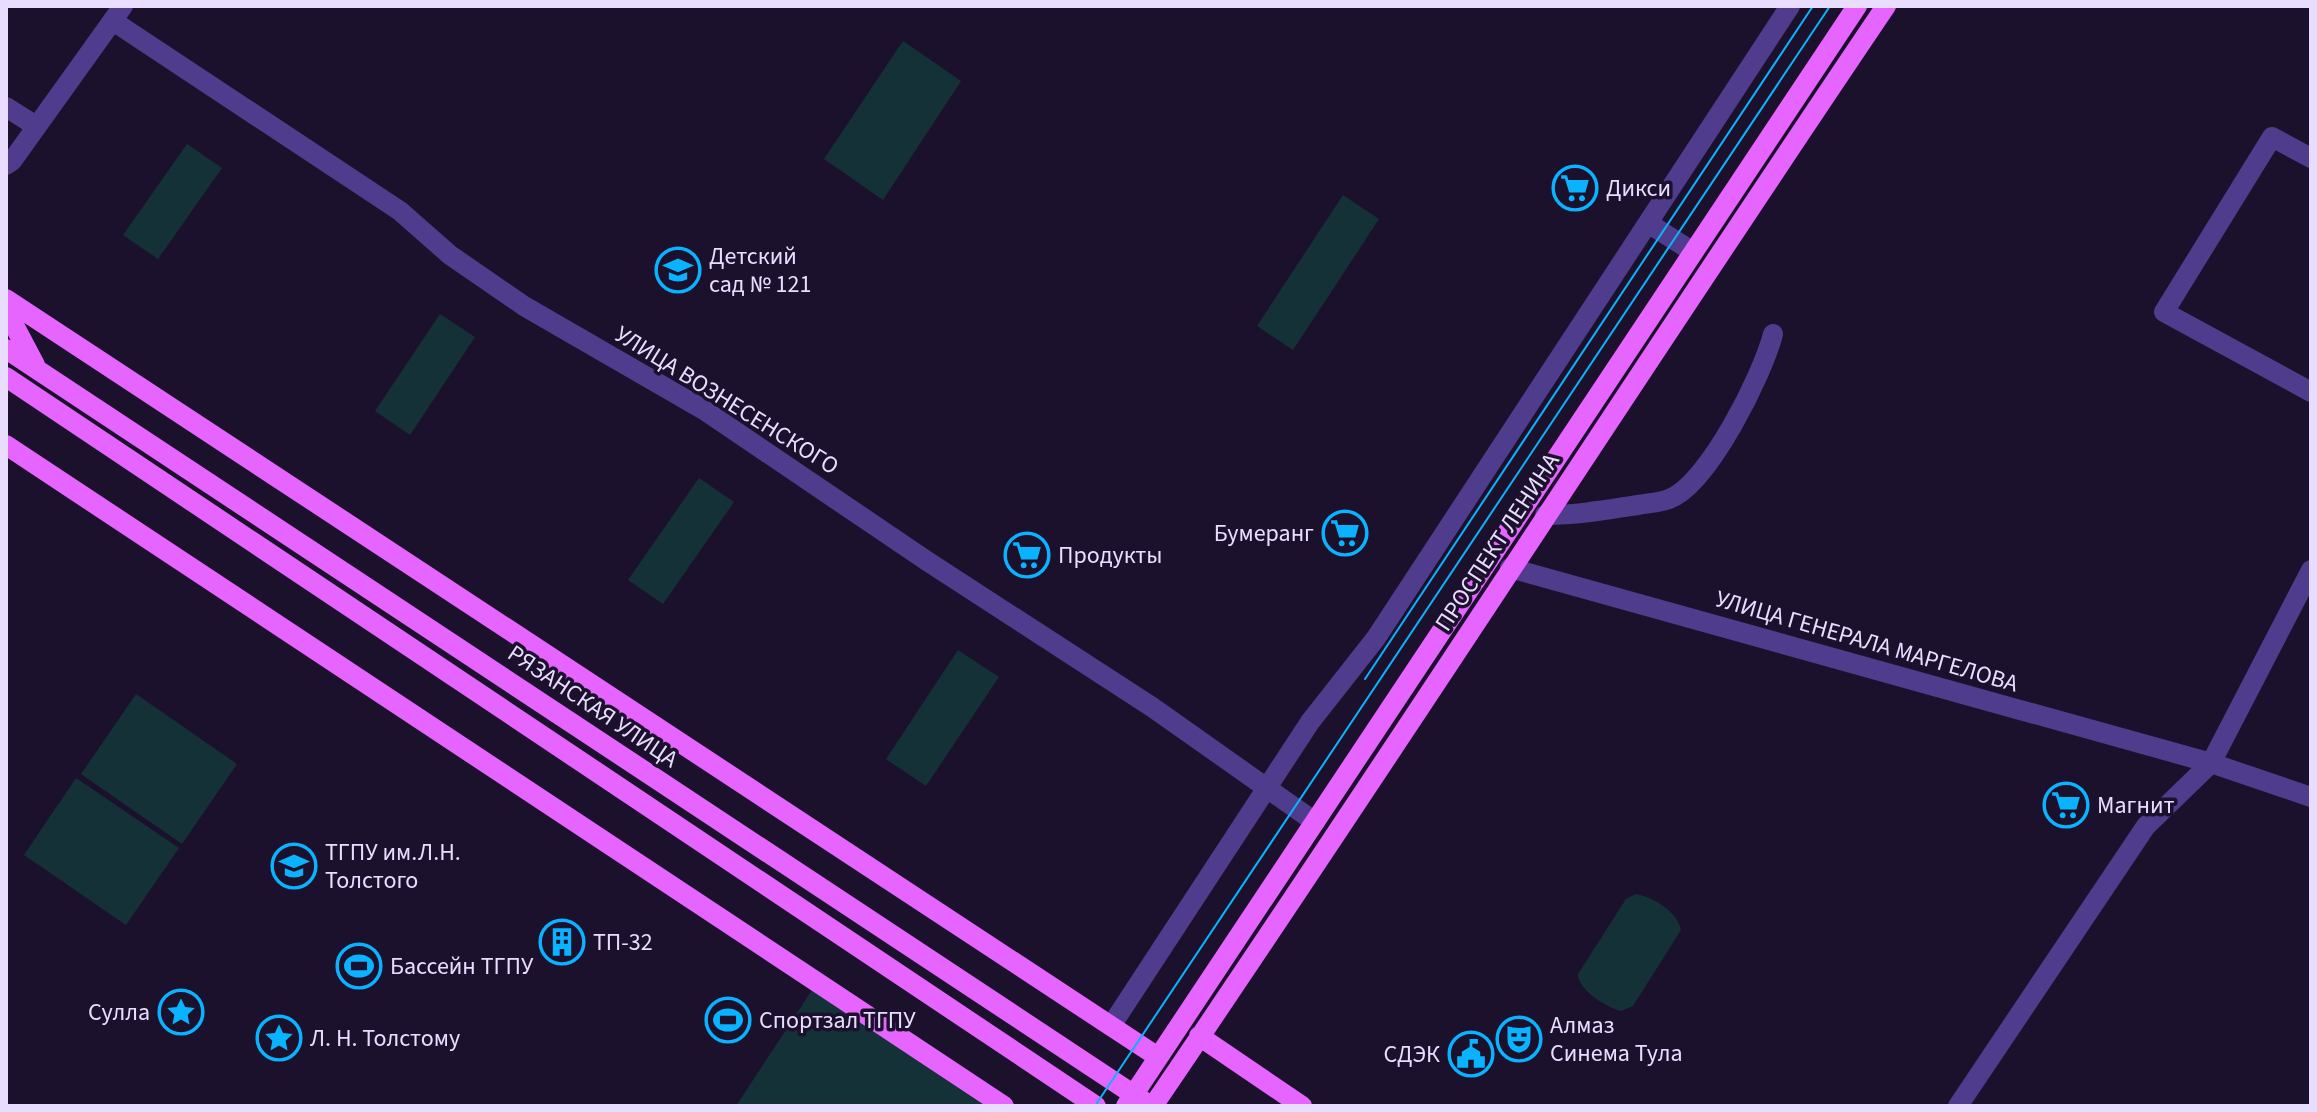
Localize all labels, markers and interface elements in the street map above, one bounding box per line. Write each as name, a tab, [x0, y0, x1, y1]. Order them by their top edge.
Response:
supermarket icon: Дикси	[1551, 164, 1599, 212]
place label: Дикси	[1606, 171, 1671, 206]
place label: Детский сад № 121	[709, 239, 811, 302]
school or university icon: Детский сад № 121	[654, 246, 702, 294]
street label: УЛИЦА ВОЗНЕСЕНСКОГО	[608, 317, 845, 484]
street label: ПРОСПЕКТ ЛЕНИНА	[1427, 446, 1568, 638]
supermarket icon: Бумеранг	[1321, 509, 1369, 557]
place label: Бумеранг	[1214, 516, 1314, 551]
supermarket icon: Продукты	[1003, 531, 1051, 579]
place label: Продукты	[1058, 538, 1162, 573]
street label: УЛИЦА ГЕНЕРАЛА МАРГЕЛОВА	[1711, 581, 2022, 701]
street label: РЯЗАНСКАЯ УЛИЦА	[500, 636, 685, 777]
supermarket icon: Магнит	[2042, 781, 2090, 829]
place label: Магнит	[2097, 788, 2175, 823]
place label: ТГПУ им.Л.Н. Толстого	[325, 835, 461, 898]
school or university icon: ТГПУ им.Л.Н. Толстого	[270, 842, 318, 890]
building icon: ТП-32	[538, 918, 586, 966]
place label: ТП-32	[593, 925, 653, 960]
sports icon: Бассейн ТГПУ	[335, 942, 383, 990]
place label: Бассейн ТГПУ	[390, 949, 534, 984]
place icon: Сулла	[157, 988, 205, 1036]
place label: Сулла	[88, 995, 150, 1030]
sports icon: Спортзал ТГПУ	[704, 996, 752, 1044]
place label: Спортзал ТГПУ	[759, 1003, 916, 1038]
place label: Алмаз Синема Тула	[1550, 1008, 1683, 1071]
place icon: Л. Н. Толстому	[255, 1014, 303, 1062]
theatre icon: Алмаз Синема Тула	[1495, 1015, 1543, 1063]
place label: Л. Н. Толстому	[310, 1021, 460, 1056]
public building icon: СДЭК	[1447, 1030, 1495, 1078]
place label: СДЭК	[1383, 1037, 1440, 1072]

